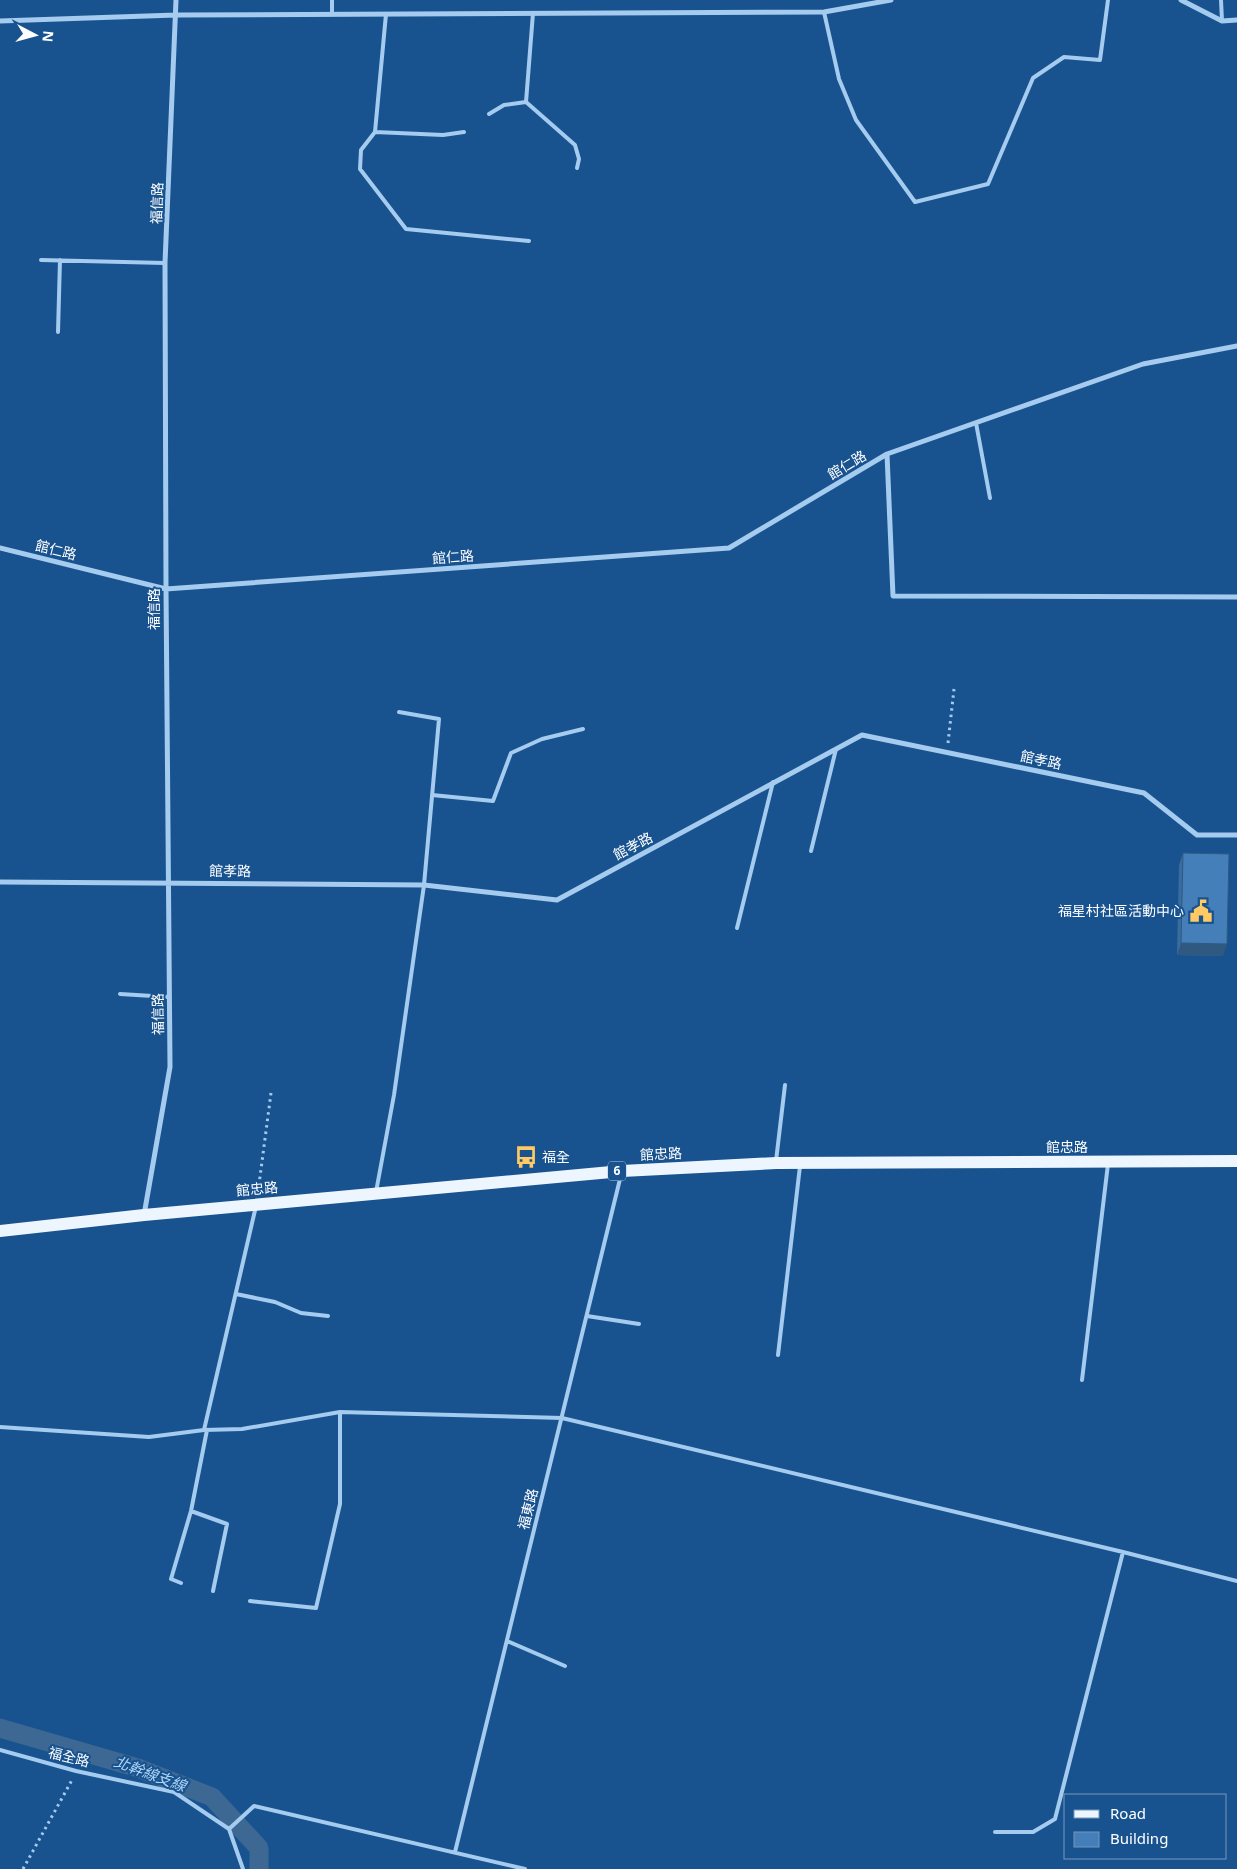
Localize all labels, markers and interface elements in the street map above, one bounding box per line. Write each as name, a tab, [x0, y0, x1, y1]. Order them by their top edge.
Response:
north arrow	[10, 10, 60, 60]
text: N	[38, 30, 58, 43]
street label: 福信路	[146, 182, 167, 224]
street label: 館仁路	[824, 446, 870, 484]
street label: 館仁路	[33, 535, 79, 564]
street label: 館仁路	[431, 546, 475, 567]
street label: 福信路	[144, 588, 163, 630]
street label: 館孝路	[1019, 746, 1064, 773]
street label: 館孝路	[610, 827, 656, 864]
street label: 館孝路	[209, 861, 251, 880]
public building icon: 福星村社區活動中心	[1188, 898, 1214, 924]
place label: 福星村社區活動中心	[1058, 901, 1184, 920]
street label: 福信路	[148, 993, 167, 1035]
street label: 館忠路	[1046, 1137, 1088, 1156]
street label: 館忠路	[640, 1143, 682, 1164]
bus stop icon: 福全	[513, 1144, 539, 1170]
place label: 福全	[542, 1147, 570, 1166]
road number: 6	[608, 1162, 626, 1180]
street label: 館忠路	[235, 1177, 279, 1200]
street label: 福東路	[513, 1486, 542, 1532]
street label: 福全路	[46, 1742, 92, 1771]
water label: 北幹線支線	[112, 1751, 191, 1796]
legend	[1064, 1794, 1227, 1859]
text: Road	[1110, 1803, 1146, 1823]
text: Building	[1110, 1828, 1168, 1848]

